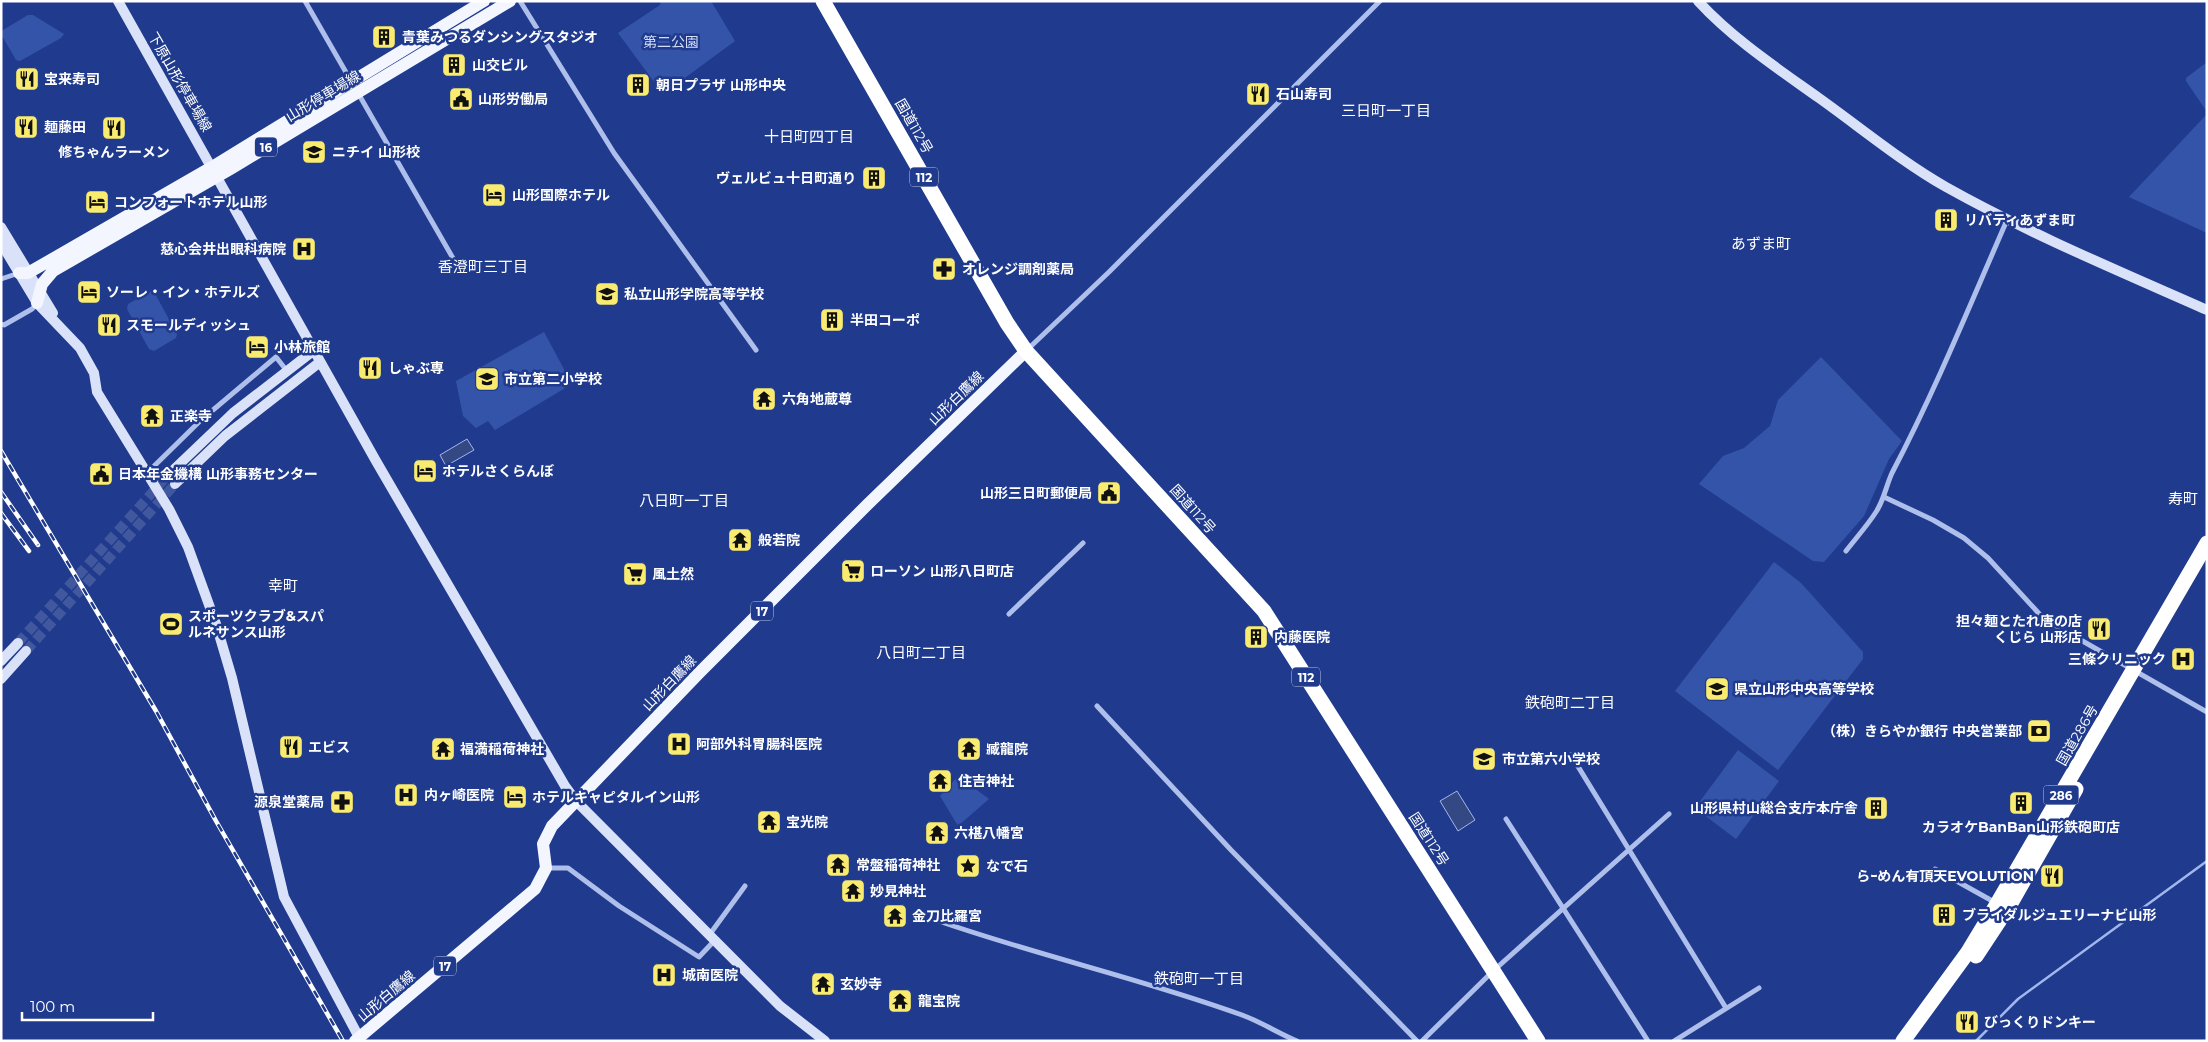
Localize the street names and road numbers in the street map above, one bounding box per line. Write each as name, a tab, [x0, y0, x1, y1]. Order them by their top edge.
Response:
street label: 下原山形停車場線	[144, 29, 216, 135]
street label: 山形停車場線	[282, 67, 364, 125]
street label: 国道112号	[891, 95, 937, 157]
road number: 16	[255, 138, 277, 156]
road number: 112	[910, 168, 938, 186]
street label: 山形白鷹線	[925, 367, 987, 429]
street label: 国道112号	[1166, 481, 1220, 537]
road number: 17	[751, 602, 773, 620]
street label: 山形白鷹線	[638, 652, 700, 714]
road number: 112	[1292, 668, 1320, 686]
street label: 国道286号	[2052, 701, 2102, 769]
road number: 286	[2044, 786, 2078, 804]
street label: 国道112号	[1405, 809, 1453, 869]
road number: 17	[434, 956, 456, 976]
street label: 山形白鷹線	[353, 967, 419, 1025]

